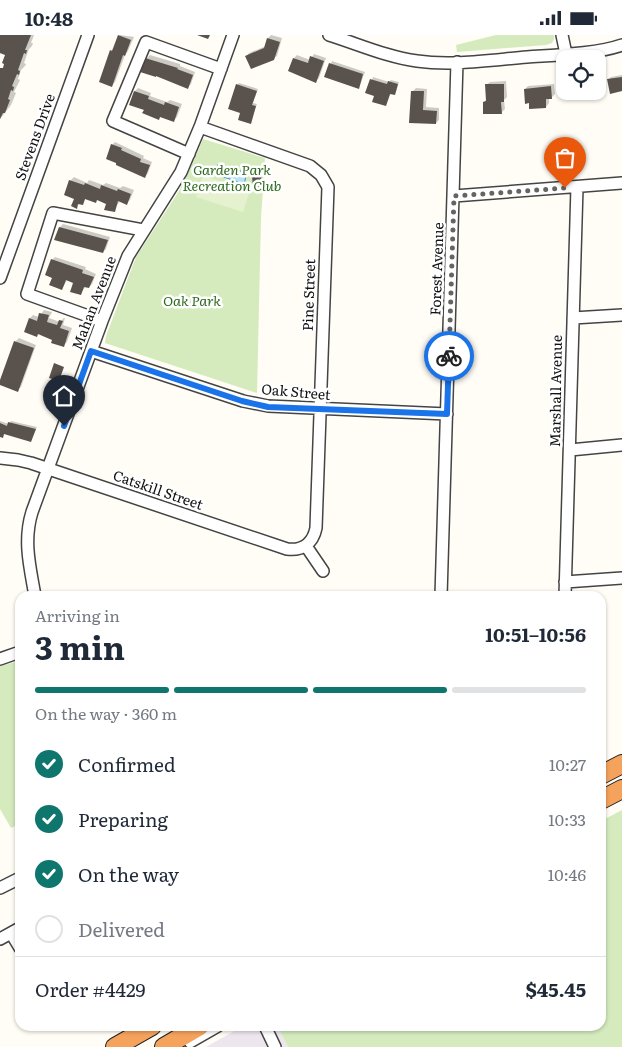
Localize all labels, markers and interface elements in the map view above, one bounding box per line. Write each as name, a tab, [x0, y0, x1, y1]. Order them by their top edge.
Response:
text: 10:48	[25, 4, 73, 32]
map controls	[556, 50, 606, 100]
button: locate	[556, 50, 606, 100]
street label: Stevens Drive	[9, 90, 59, 183]
pin	[544, 137, 586, 188]
icon: bag	[551, 144, 579, 172]
park label: Garden Park Recreation Club	[182, 159, 282, 195]
street label: Forest Avenue	[424, 222, 448, 316]
street label: Mahan Avenue	[66, 253, 120, 353]
street label: Pine Street	[297, 258, 319, 331]
park label: Oak Park	[163, 290, 221, 310]
courier	[424, 331, 474, 381]
street label: Marshall Avenue	[544, 335, 566, 447]
icon: bike	[435, 342, 463, 370]
pin	[43, 375, 85, 426]
street label: Oak Street	[261, 378, 332, 404]
icon: home	[50, 382, 78, 410]
street label: Catskill Street	[111, 464, 206, 514]
text: Arriving in	[35, 603, 120, 627]
text: 10:51–10:56	[485, 620, 586, 648]
text: 3 min	[35, 622, 125, 670]
text: On the way · 360 m	[35, 701, 177, 725]
icon: check	[35, 750, 63, 778]
text: Confirmed	[78, 750, 176, 778]
text: 10:27	[549, 752, 586, 776]
icon: check	[35, 805, 63, 833]
text: Preparing	[78, 805, 168, 833]
text: 10:33	[548, 807, 586, 831]
icon: check	[35, 860, 63, 888]
text: On the way	[78, 860, 179, 888]
text: 10:46	[548, 862, 586, 886]
text: Delivered	[78, 915, 165, 943]
text: Order #4429	[35, 975, 145, 1003]
text: $45.45	[525, 975, 586, 1003]

